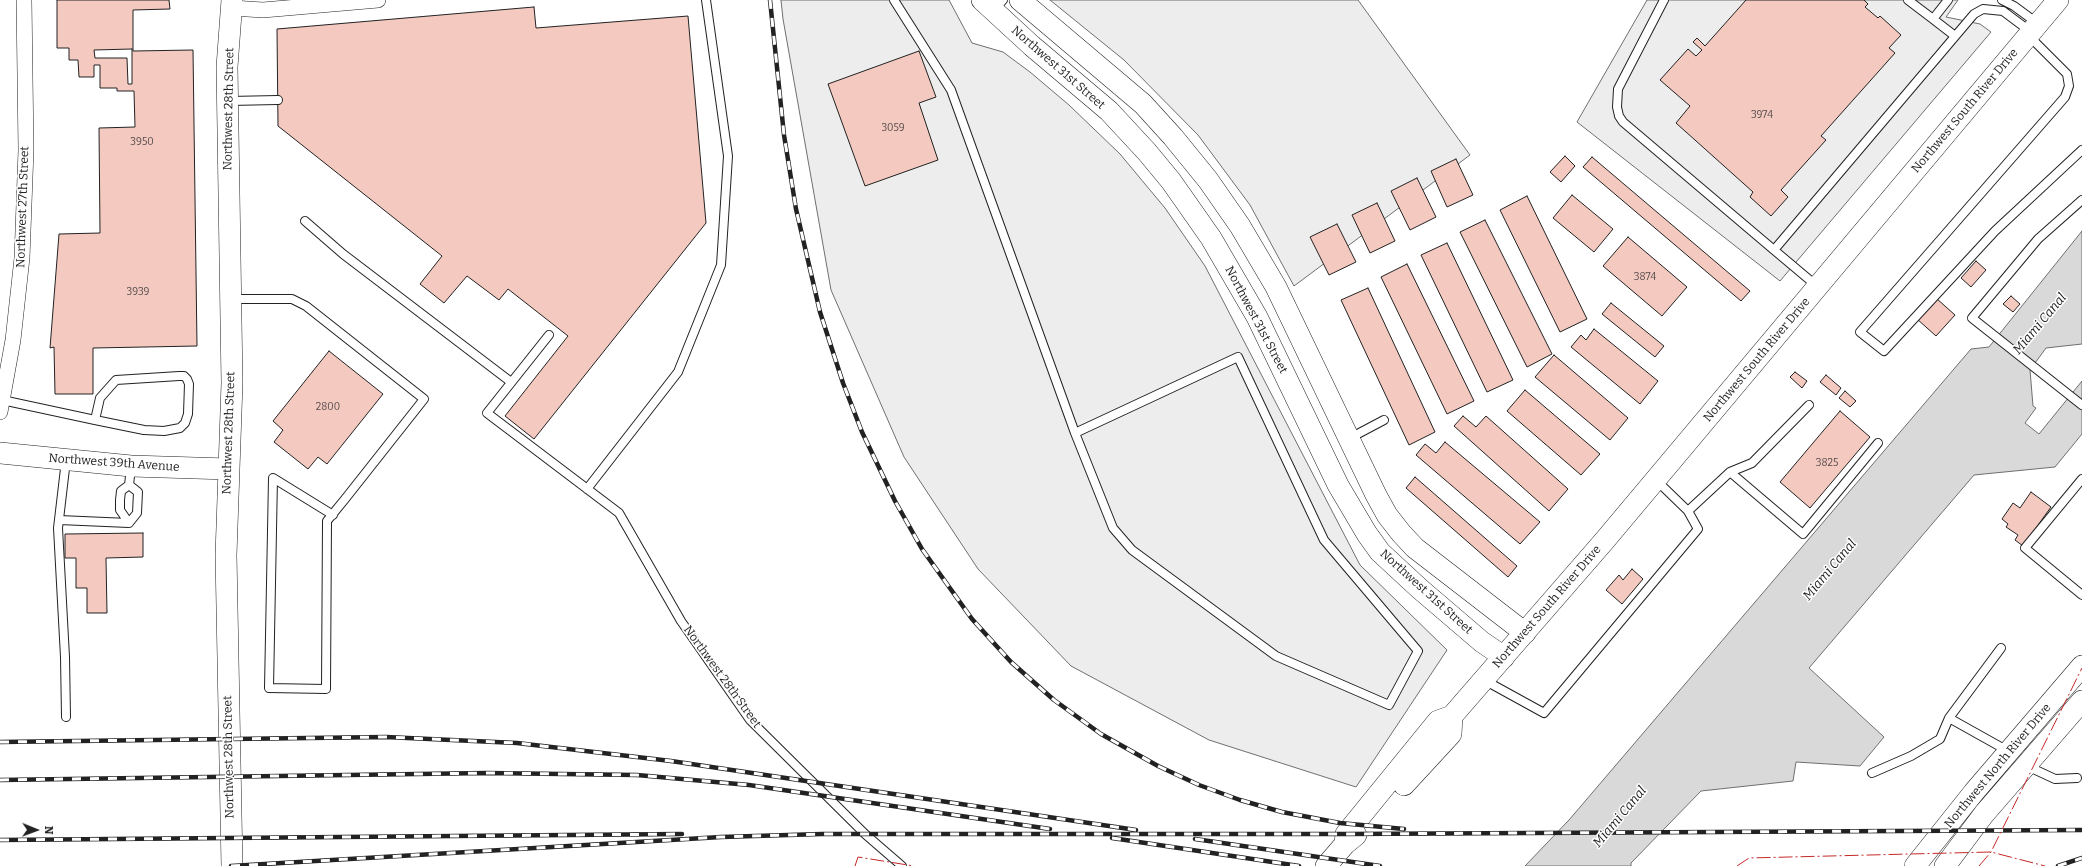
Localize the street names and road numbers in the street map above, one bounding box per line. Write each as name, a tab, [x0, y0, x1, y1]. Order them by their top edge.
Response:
street label: Northwest 31st Street	[1008, 23, 1108, 113]
street label: Northwest South River Drive	[1909, 46, 2021, 176]
street label: Northwest 28th Street	[221, 47, 237, 171]
street label: Northwest 27th Street	[14, 146, 32, 268]
street label: Northwest 31st Street	[1222, 264, 1290, 376]
street label: Northwest South River Drive	[1701, 295, 1813, 425]
street label: Northwest 28th Street	[220, 371, 238, 495]
street label: Northwest 39th Avenue	[48, 451, 180, 475]
street label: Northwest South River Drive	[1490, 543, 1604, 671]
street label: Northwest 31st Street	[1377, 547, 1475, 637]
street label: Northwest 28th Street	[680, 623, 764, 731]
street label: Northwest 28th Street	[221, 695, 237, 819]
street label: Northwest North River Drive	[1942, 701, 2054, 831]

